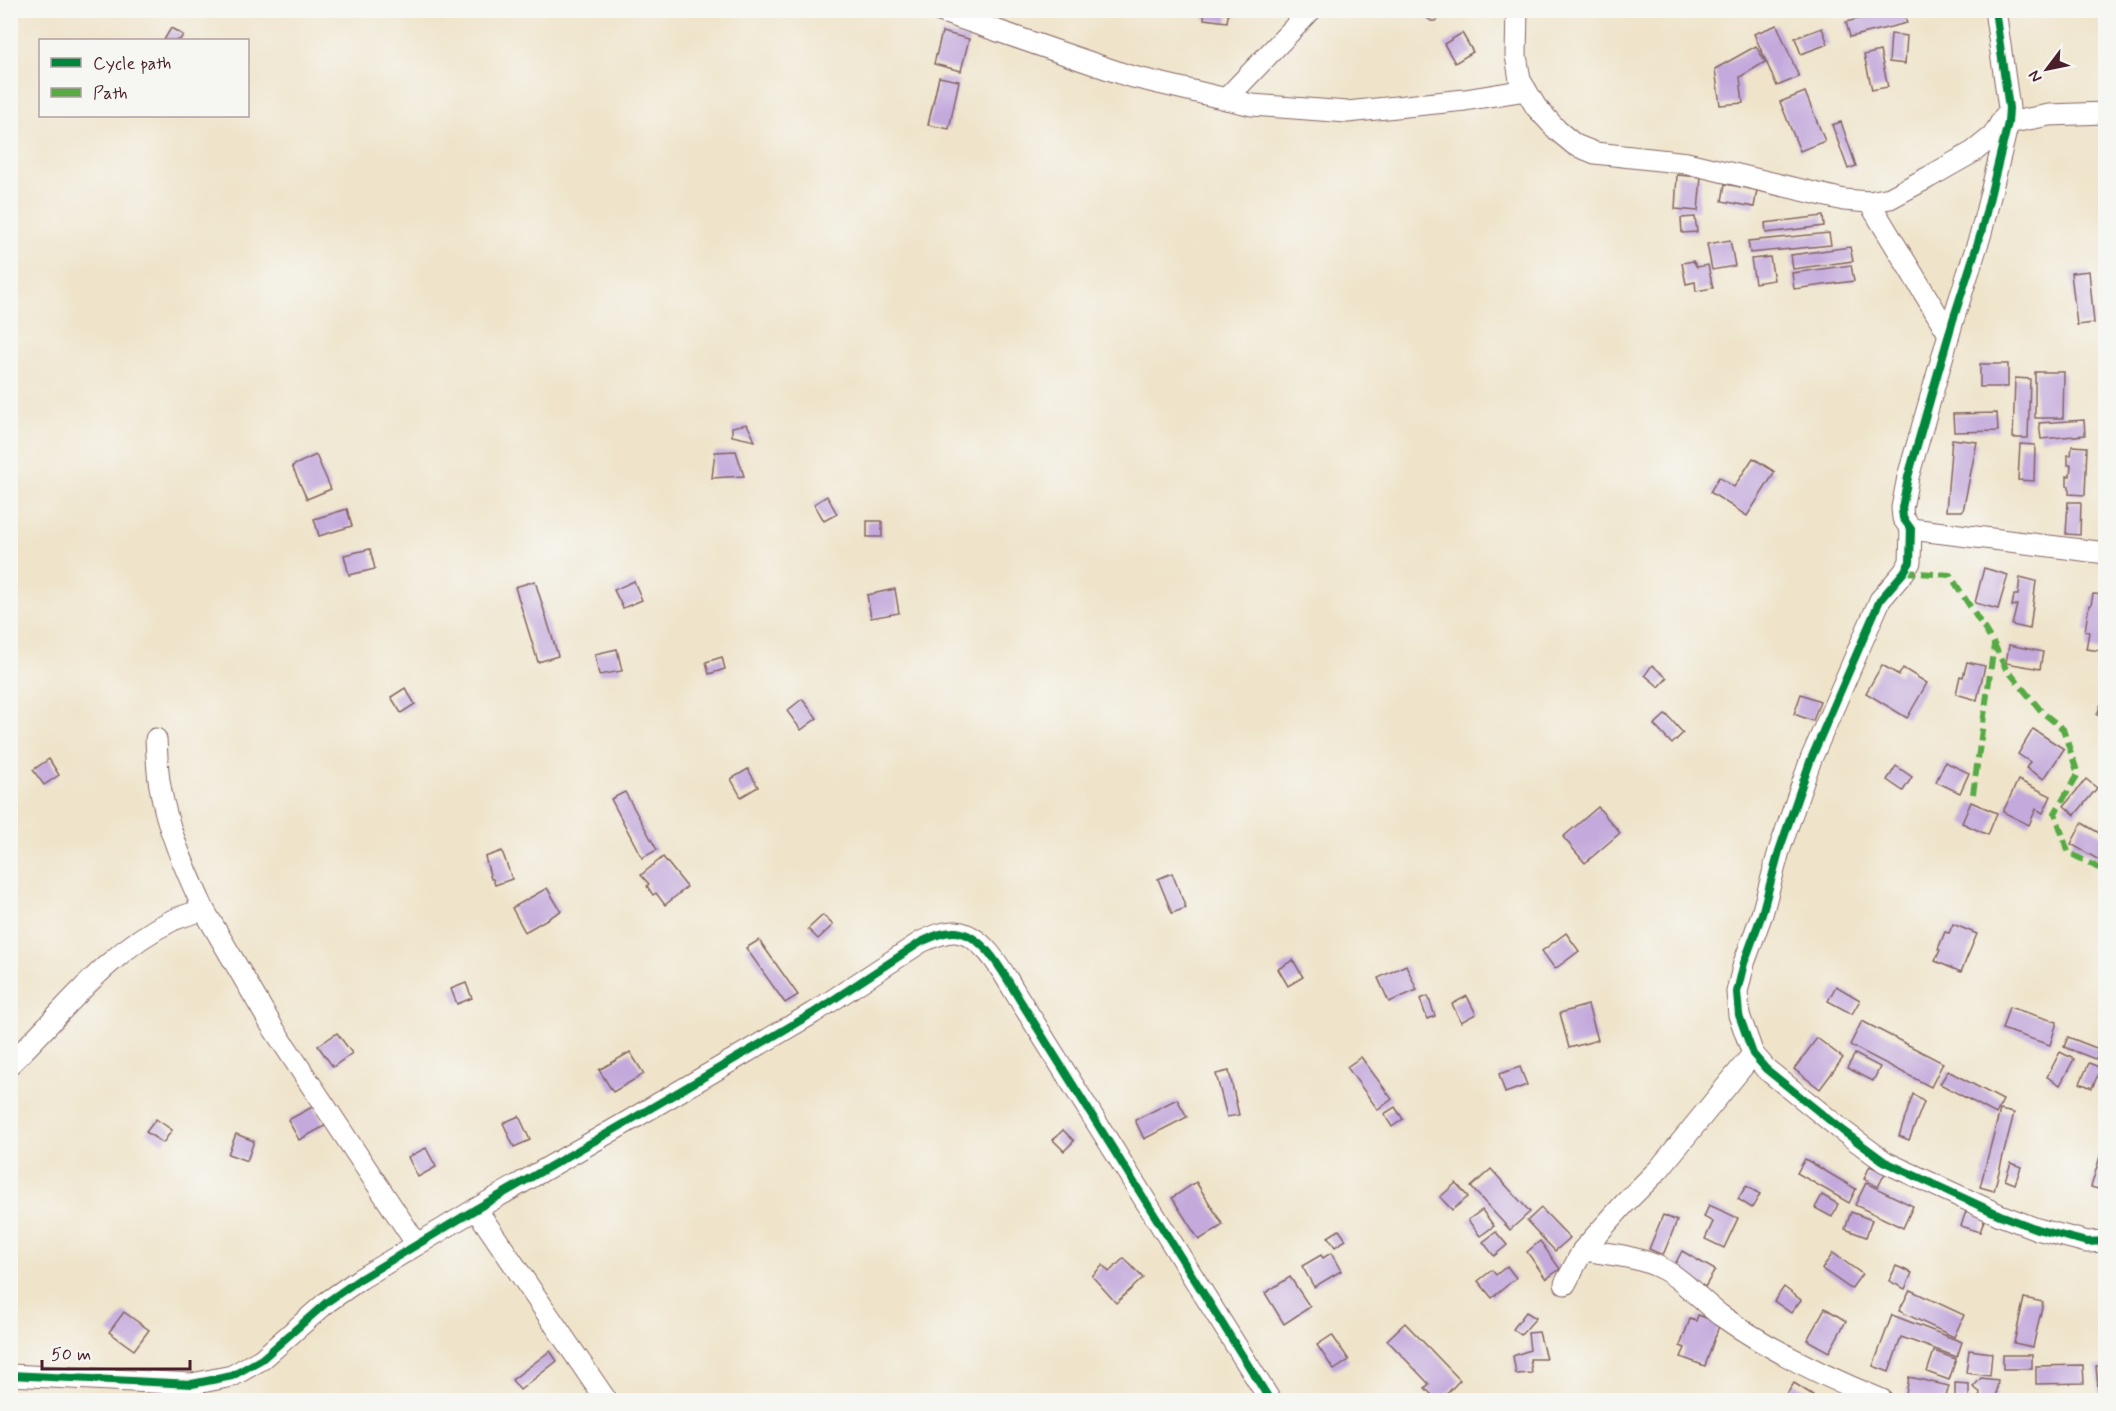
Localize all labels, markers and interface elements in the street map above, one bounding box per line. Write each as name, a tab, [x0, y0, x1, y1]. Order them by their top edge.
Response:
legend	[39, 39, 249, 117]
north arrow	[2017, 39, 2077, 99]
text: Cycle path	[93, 52, 171, 76]
text: N	[2024, 66, 2047, 86]
text: Path	[93, 82, 128, 106]
scale bar	[42, 1333, 190, 1371]
text: 50 m	[51, 1343, 91, 1367]

